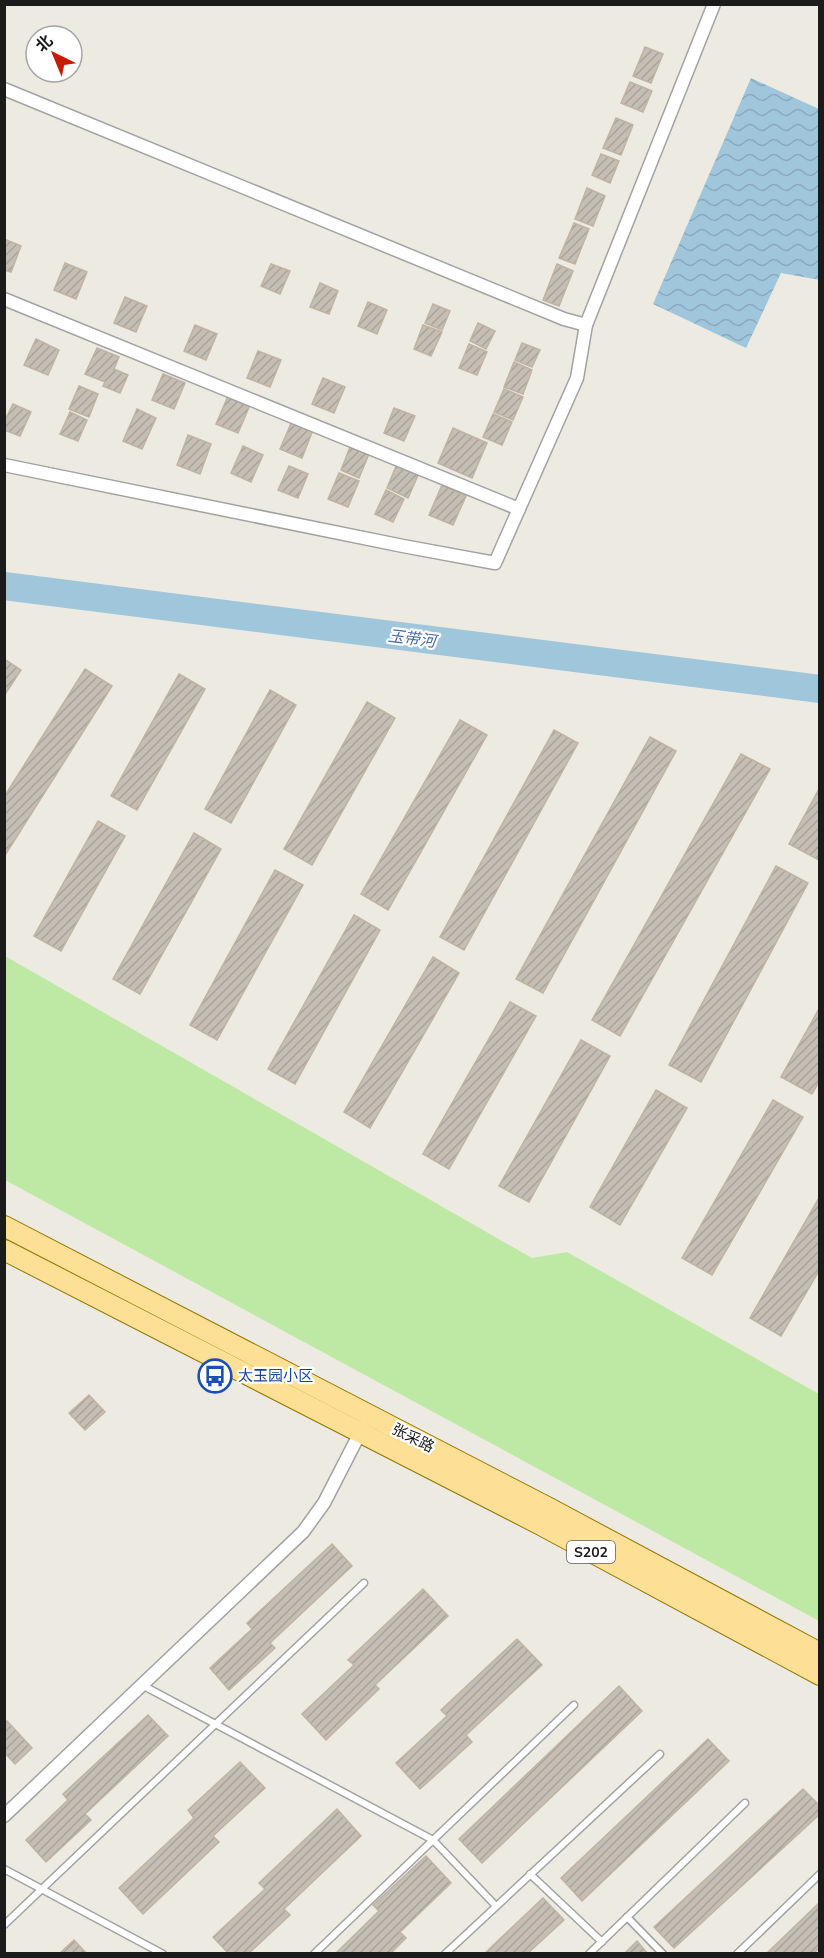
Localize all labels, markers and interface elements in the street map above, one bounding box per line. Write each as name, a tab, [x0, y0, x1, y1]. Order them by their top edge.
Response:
north arrow	[24, 24, 84, 84]
text: 北	[31, 30, 58, 57]
water label: 玉带河	[387, 625, 440, 653]
bus stop icon: 太玉园小区	[197, 1358, 233, 1394]
place label: 太玉园小区	[238, 1366, 313, 1386]
street label: 张采路	[388, 1419, 438, 1457]
road number: S202	[567, 1541, 615, 1563]

